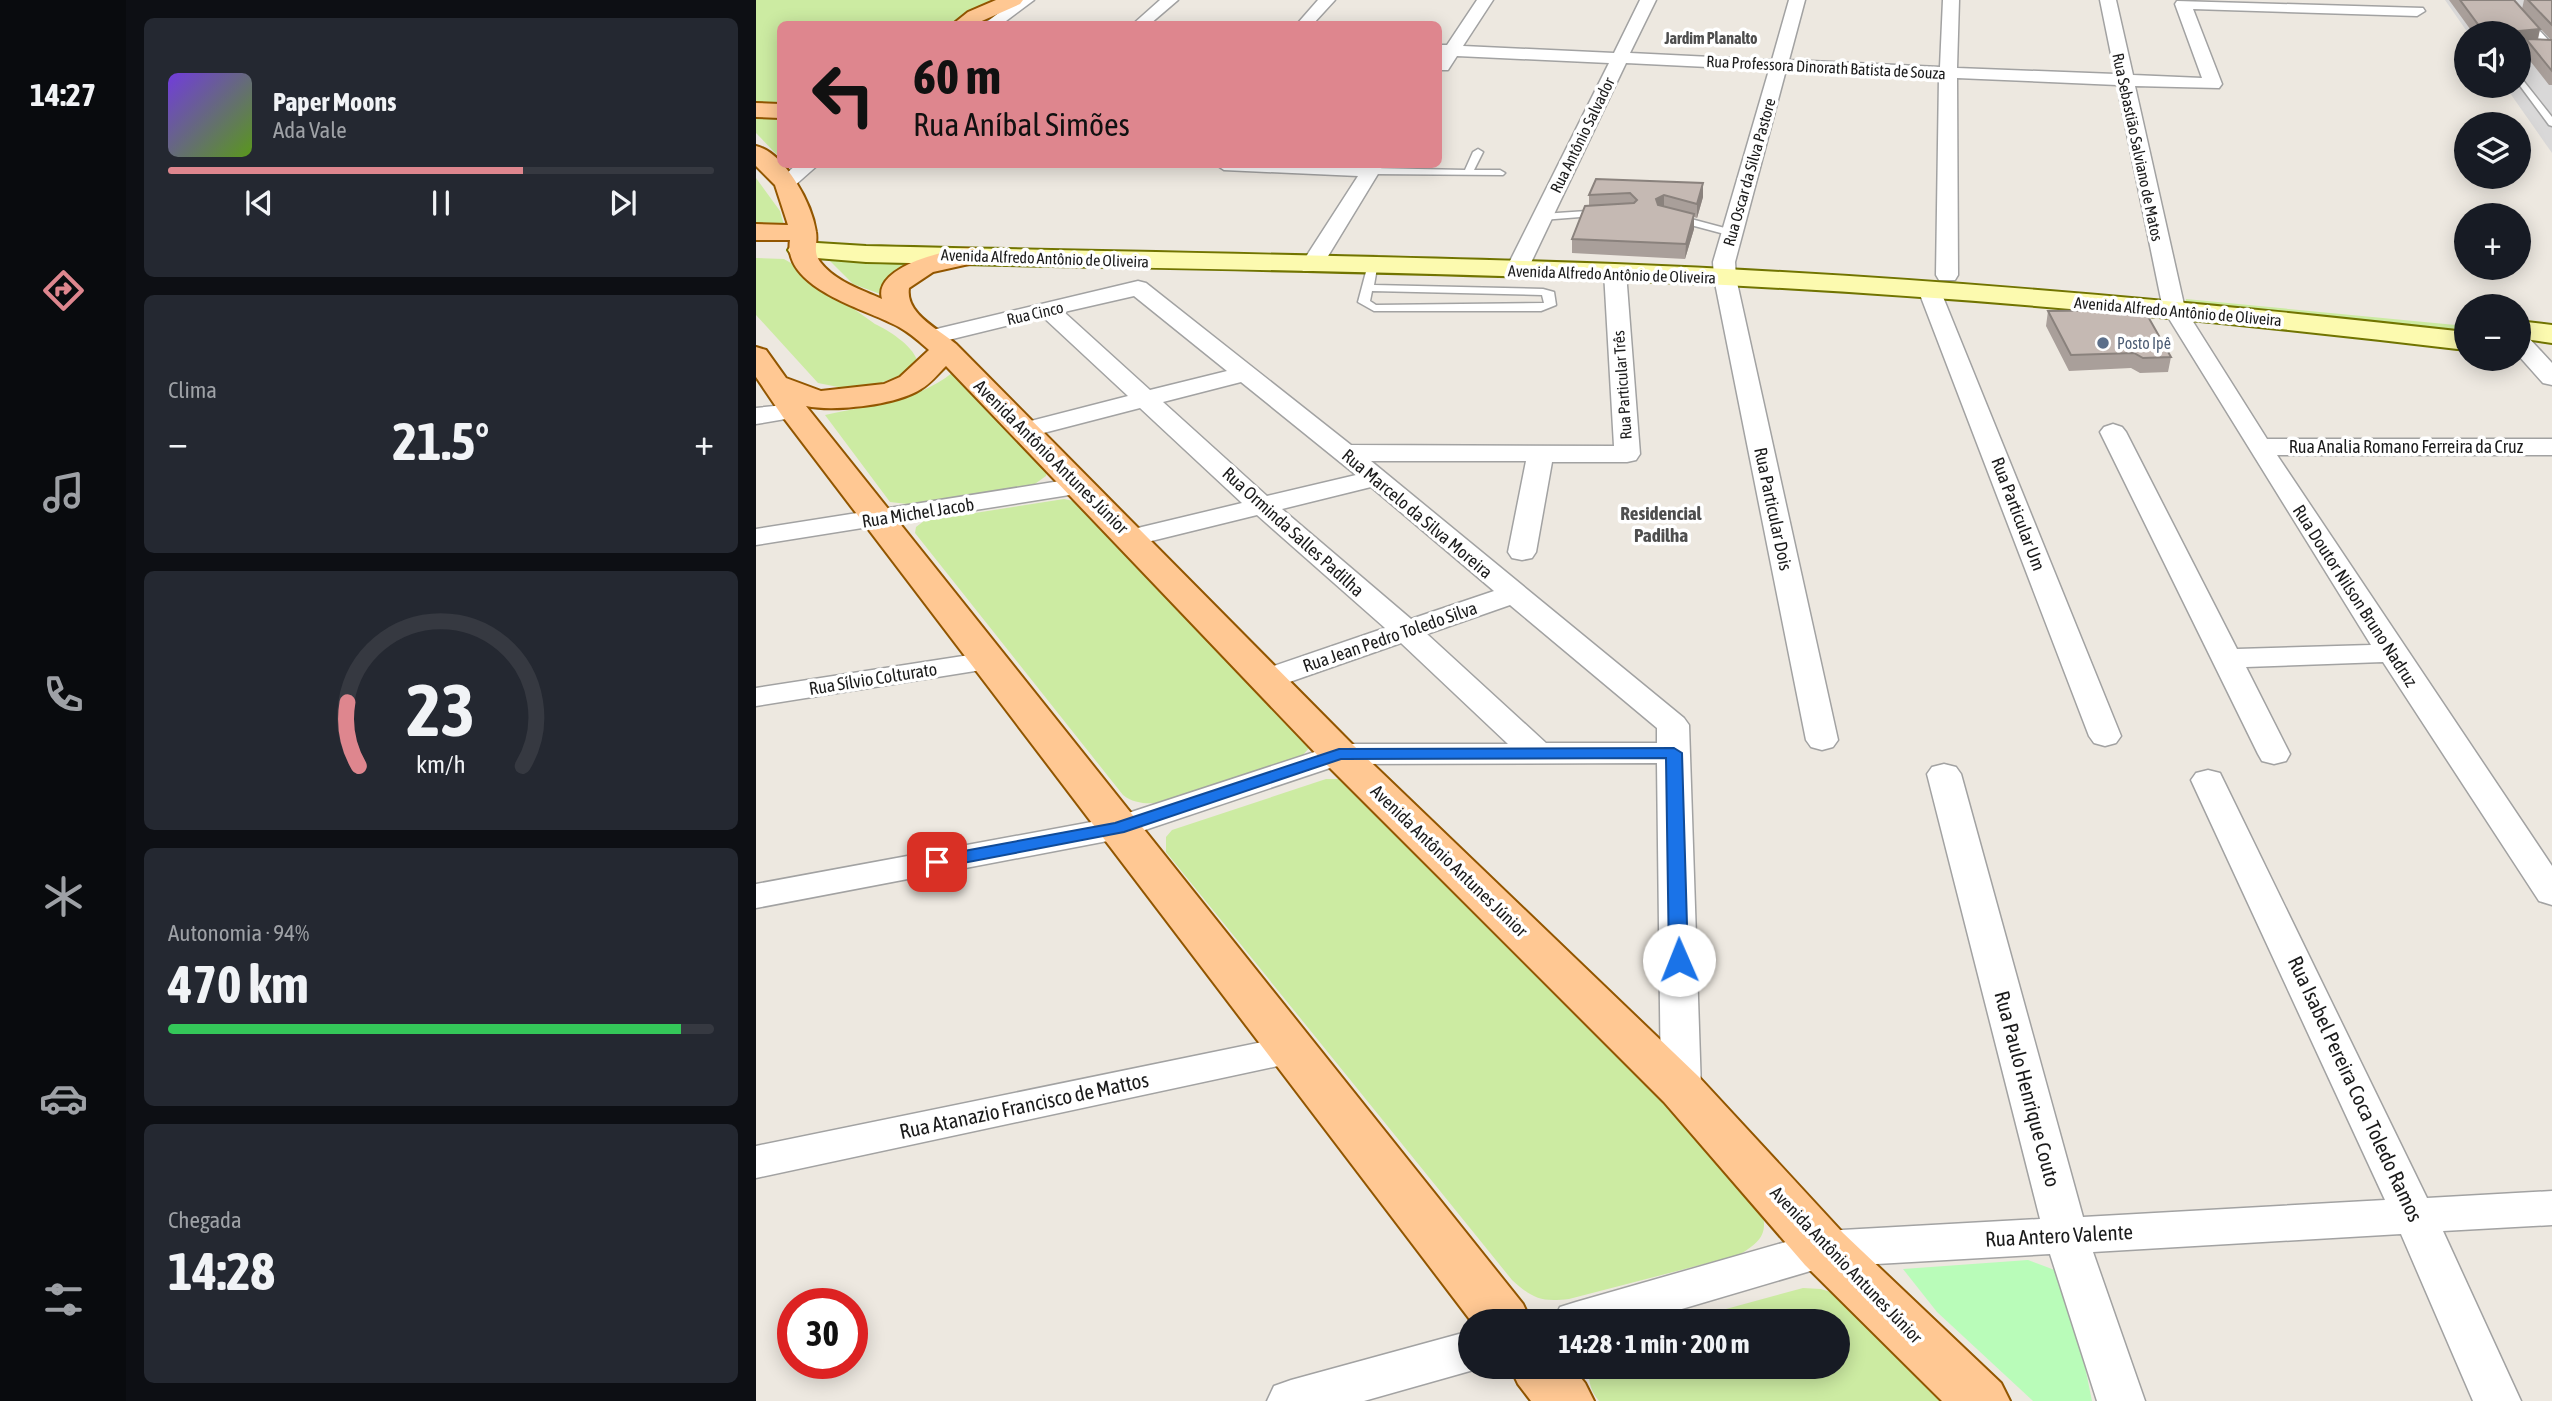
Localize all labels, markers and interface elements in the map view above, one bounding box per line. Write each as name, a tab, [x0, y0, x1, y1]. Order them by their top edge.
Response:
map controls	[2454, 21, 2531, 371]
button: sound	[2454, 21, 2531, 98]
district label: Jardim Planalto	[1663, 29, 1758, 47]
text: 60 m	[913, 48, 1001, 104]
icon: left	[798, 49, 889, 140]
street label: Rua Sebastião Salviano de Matos	[2109, 51, 2167, 243]
street label: Rua Professora Dinorath Batista de Souza	[1706, 52, 1946, 82]
street label: Rua Antônio Salvador	[1546, 74, 1618, 196]
text: 14:27	[30, 76, 96, 113]
text: Paper Moons	[273, 87, 396, 117]
street label: Rua Oscar da Silva Pastore	[1719, 96, 1779, 248]
text: Rua Aníbal Simões	[913, 106, 1130, 143]
button: layers	[2454, 112, 2531, 189]
text: Ada Vale	[273, 117, 347, 143]
icon: previous	[240, 184, 278, 222]
icon: pause	[422, 184, 460, 222]
icon: next	[604, 184, 642, 222]
button: +	[2454, 203, 2531, 280]
street label: Avenida Alfredo Antônio de Oliveira	[941, 245, 1149, 271]
street label: Avenida Alfredo Antônio de Oliveira	[1508, 261, 1716, 287]
icon: directions	[39, 266, 88, 315]
street label: Avenida Alfredo Antônio de Oliveira	[2074, 293, 2282, 329]
button: −	[2454, 294, 2531, 371]
street label: Rua Cinco	[1005, 298, 1065, 328]
street label: Rua Particular Três	[1609, 330, 1635, 440]
place label: Posto Ipê	[2117, 334, 2171, 353]
marker: Posto Ipê	[2095, 335, 2111, 351]
street label: Avenida Antônio Antunes Júnior	[970, 375, 1133, 539]
text: Clima	[168, 377, 217, 403]
text: 21.5°	[393, 411, 489, 471]
text: −	[168, 420, 188, 463]
text: +	[694, 420, 714, 463]
street label: Rua Analia Romano Ferreira da Cruz	[2289, 436, 2524, 457]
street label: Rua Marcelo da Silva Moreira	[1338, 445, 1497, 583]
street label: Rua Particular Dois	[1750, 446, 1797, 572]
street label: Rua Particular Um	[1987, 454, 2050, 573]
street label: Rua Orminda Salles Padilha	[1218, 463, 1368, 601]
icon: music	[39, 468, 88, 517]
street label: Rua Michel Jacob	[860, 493, 976, 532]
street label: Rua Doutor Nilson Bruno Nadruz	[2289, 501, 2422, 691]
district label: Residencial Padilha	[1620, 502, 1703, 546]
street label: Rua Jean Pedro Toledo Silva	[1300, 597, 1480, 676]
street label: Rua Sílvio Colturato	[807, 658, 938, 699]
text: 23	[407, 669, 475, 752]
icon: phone	[39, 670, 88, 719]
text: km/h	[416, 750, 466, 778]
street label: Avenida Antônio Antunes Júnior	[1367, 780, 1532, 941]
pin	[907, 832, 967, 892]
icon: arrive	[918, 843, 956, 881]
icon: climate	[39, 872, 88, 921]
text: Autonomia · 94%	[168, 920, 309, 946]
position arrow	[1642, 923, 1716, 997]
street label: Rua Isabel Pereira Coca Toledo Ramos	[2284, 952, 2428, 1225]
text: 470 km	[168, 954, 309, 1014]
street label: Rua Paulo Henrique Couto	[1990, 988, 2066, 1189]
street label: Rua Atanazio Francisco de Mattos	[897, 1067, 1151, 1143]
icon: car	[39, 1074, 88, 1123]
street label: Avenida Antônio Antunes Júnior	[1766, 1182, 1927, 1348]
text: Chegada	[168, 1207, 242, 1233]
street label: Rua Antero Valente	[1984, 1219, 2133, 1251]
text: 14:28	[168, 1241, 275, 1301]
icon: filters	[39, 1275, 88, 1324]
speed limit sign: 30	[777, 1288, 868, 1379]
text: 14:28 · 1 min · 200 m	[1559, 1329, 1749, 1359]

